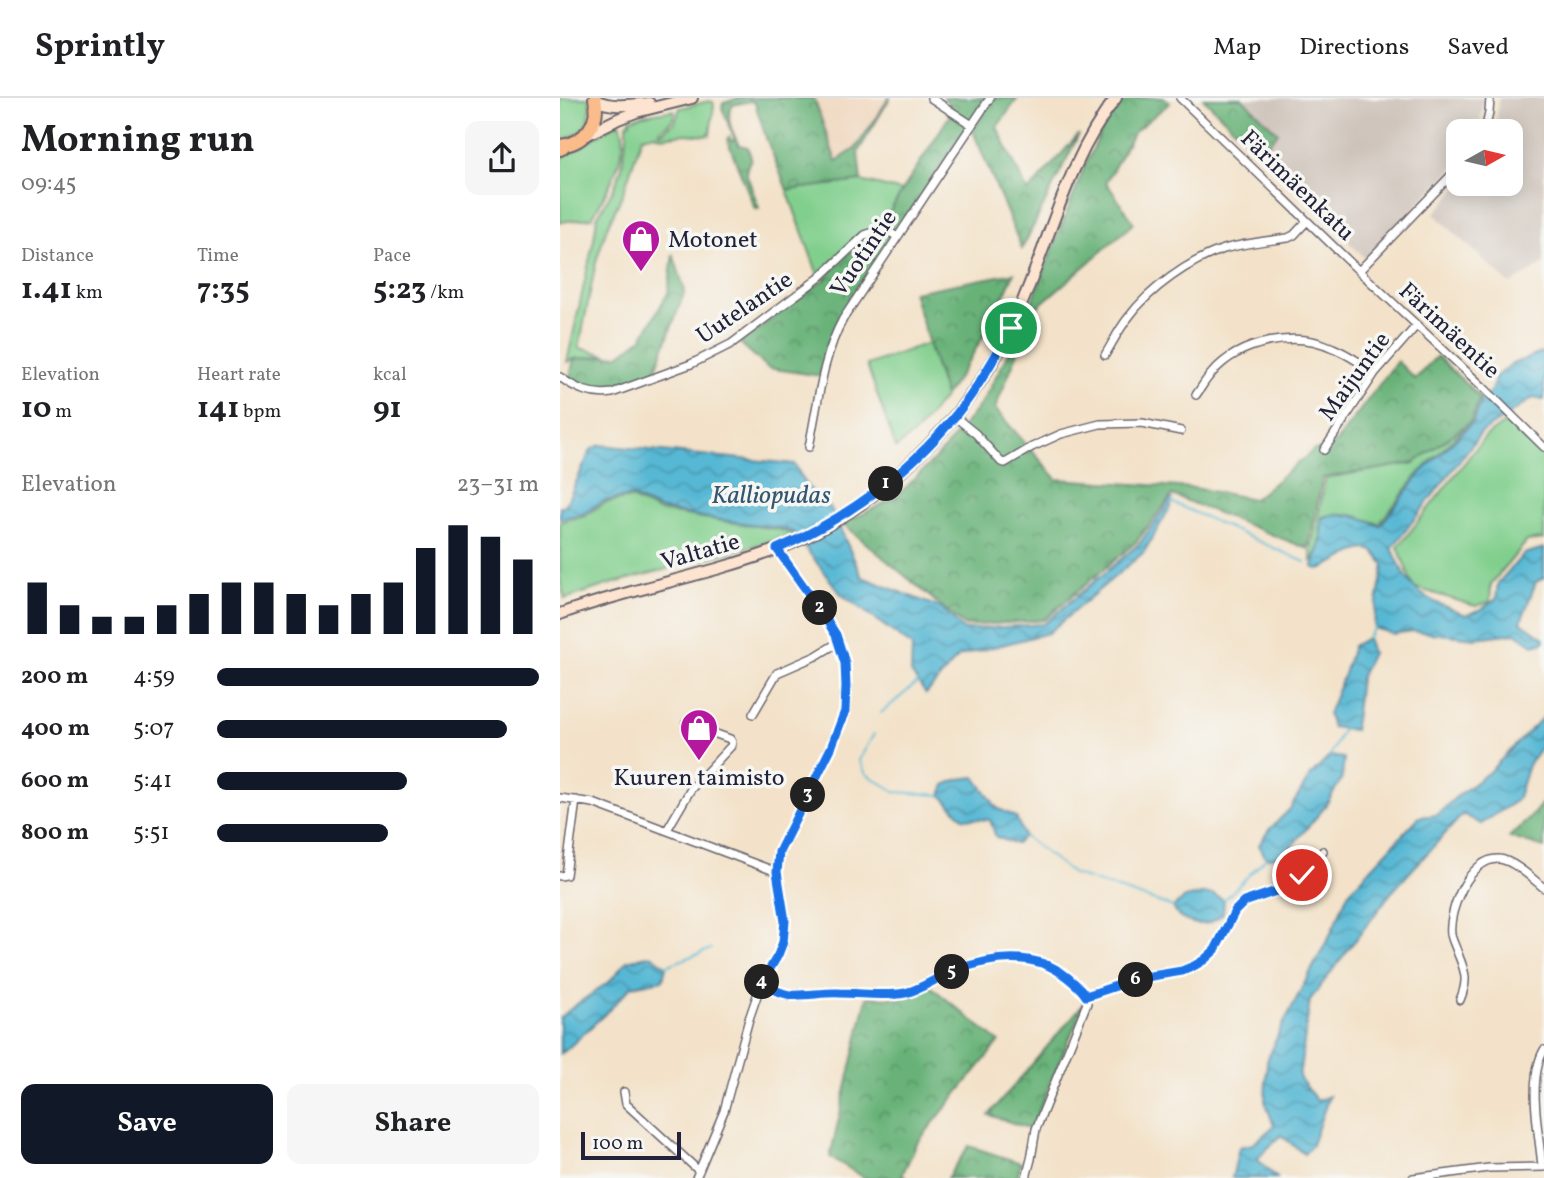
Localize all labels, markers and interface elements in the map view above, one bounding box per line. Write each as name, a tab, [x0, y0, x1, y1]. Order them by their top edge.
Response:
text: Sprintly	[35, 25, 165, 71]
text: Map	[1213, 31, 1261, 65]
text: Directions	[1299, 31, 1409, 65]
text: Saved	[1447, 31, 1509, 65]
text: Morning run	[21, 115, 255, 168]
north arrow	[1446, 119, 1522, 196]
map controls	[1446, 119, 1523, 196]
button: share	[465, 121, 539, 195]
street label: Färimäenkatu	[1232, 123, 1361, 250]
text: 09:45	[21, 168, 77, 200]
street label: Vuotintie	[823, 204, 906, 304]
shop icon: Motonet	[620, 218, 662, 273]
place label: Motonet	[668, 224, 758, 258]
text: Distance	[21, 243, 94, 269]
text: Time	[197, 243, 239, 269]
text: Pace	[373, 243, 411, 269]
street label: Uutelantie	[690, 264, 800, 353]
text: 1.41	[21, 269, 72, 311]
text: 7:35	[197, 269, 250, 311]
text: 5:23	[373, 269, 426, 311]
street label: Färimäentie	[1390, 275, 1507, 388]
text: km	[72, 280, 103, 306]
text: /km	[426, 280, 464, 306]
pin	[981, 298, 1041, 358]
icon: arrive	[992, 309, 1030, 347]
street label: Maijuntie	[1312, 326, 1400, 429]
text: Elevation	[21, 362, 100, 388]
text: Heart rate	[197, 362, 281, 388]
text: kcal	[373, 362, 407, 388]
text: 10	[21, 388, 52, 430]
text: 141	[197, 388, 239, 430]
text: 91	[373, 388, 402, 430]
text: m	[52, 399, 72, 425]
text: bpm	[239, 399, 281, 425]
pin: 1	[868, 466, 904, 502]
text: Elevation	[21, 469, 117, 501]
text: 23–31 m	[457, 469, 539, 501]
text: 1	[882, 470, 889, 496]
water label: Kalliopudas	[711, 478, 831, 514]
street label: Valtatie	[657, 525, 744, 580]
pin: 2	[803, 590, 838, 626]
text: 2	[815, 594, 824, 620]
text: 200 m	[21, 661, 88, 693]
text: 4:59	[133, 661, 175, 693]
shop icon: Kuuren taimisto	[678, 707, 720, 762]
text: 400 m	[21, 713, 90, 745]
text: 5:07	[133, 713, 174, 745]
place label: Kuuren taimisto	[613, 762, 785, 796]
text: 600 m	[21, 765, 89, 797]
text: 5:41	[133, 765, 172, 797]
pin: 3	[790, 778, 826, 812]
text: 3	[803, 781, 812, 807]
text: 800 m	[21, 817, 89, 849]
text: 5:51	[133, 817, 169, 849]
pin	[1272, 845, 1332, 905]
icon: check	[1283, 856, 1321, 894]
pin: 5	[934, 954, 970, 990]
text: 5	[947, 958, 956, 984]
pin: 6	[1118, 962, 1154, 998]
pin: 4	[744, 964, 780, 1000]
text: 6	[1130, 966, 1141, 992]
text: 4	[756, 968, 767, 994]
button: Save	[21, 1084, 273, 1164]
button: Share	[287, 1084, 539, 1164]
scale bar	[581, 1129, 681, 1161]
text: 100 m	[592, 1131, 643, 1157]

